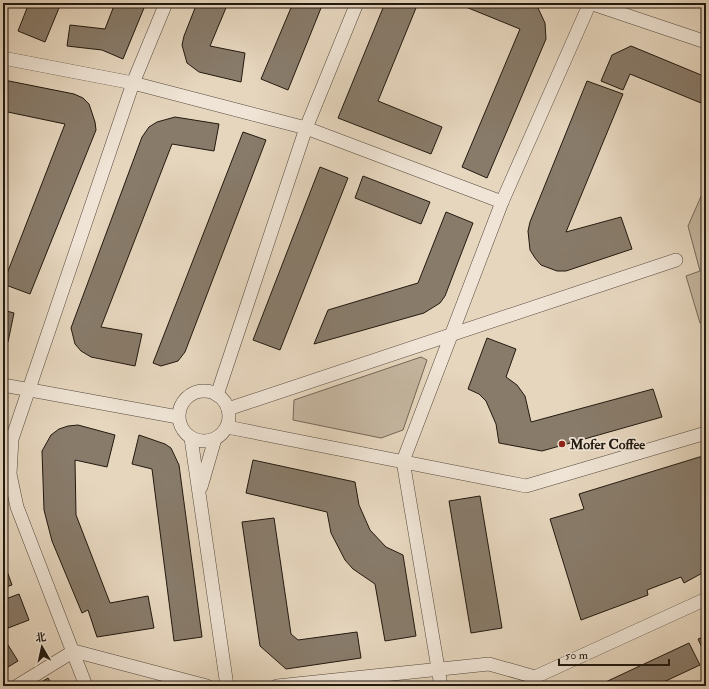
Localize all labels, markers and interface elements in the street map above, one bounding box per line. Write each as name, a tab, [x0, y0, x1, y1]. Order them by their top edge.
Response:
place label: Mofer Coffee	[569, 436, 645, 453]
marker: Mofer Coffee	[557, 439, 567, 449]
north arrow	[22, 627, 62, 667]
text: 北	[34, 630, 47, 645]
scale bar	[559, 641, 669, 667]
text: 50 m	[565, 648, 589, 663]

